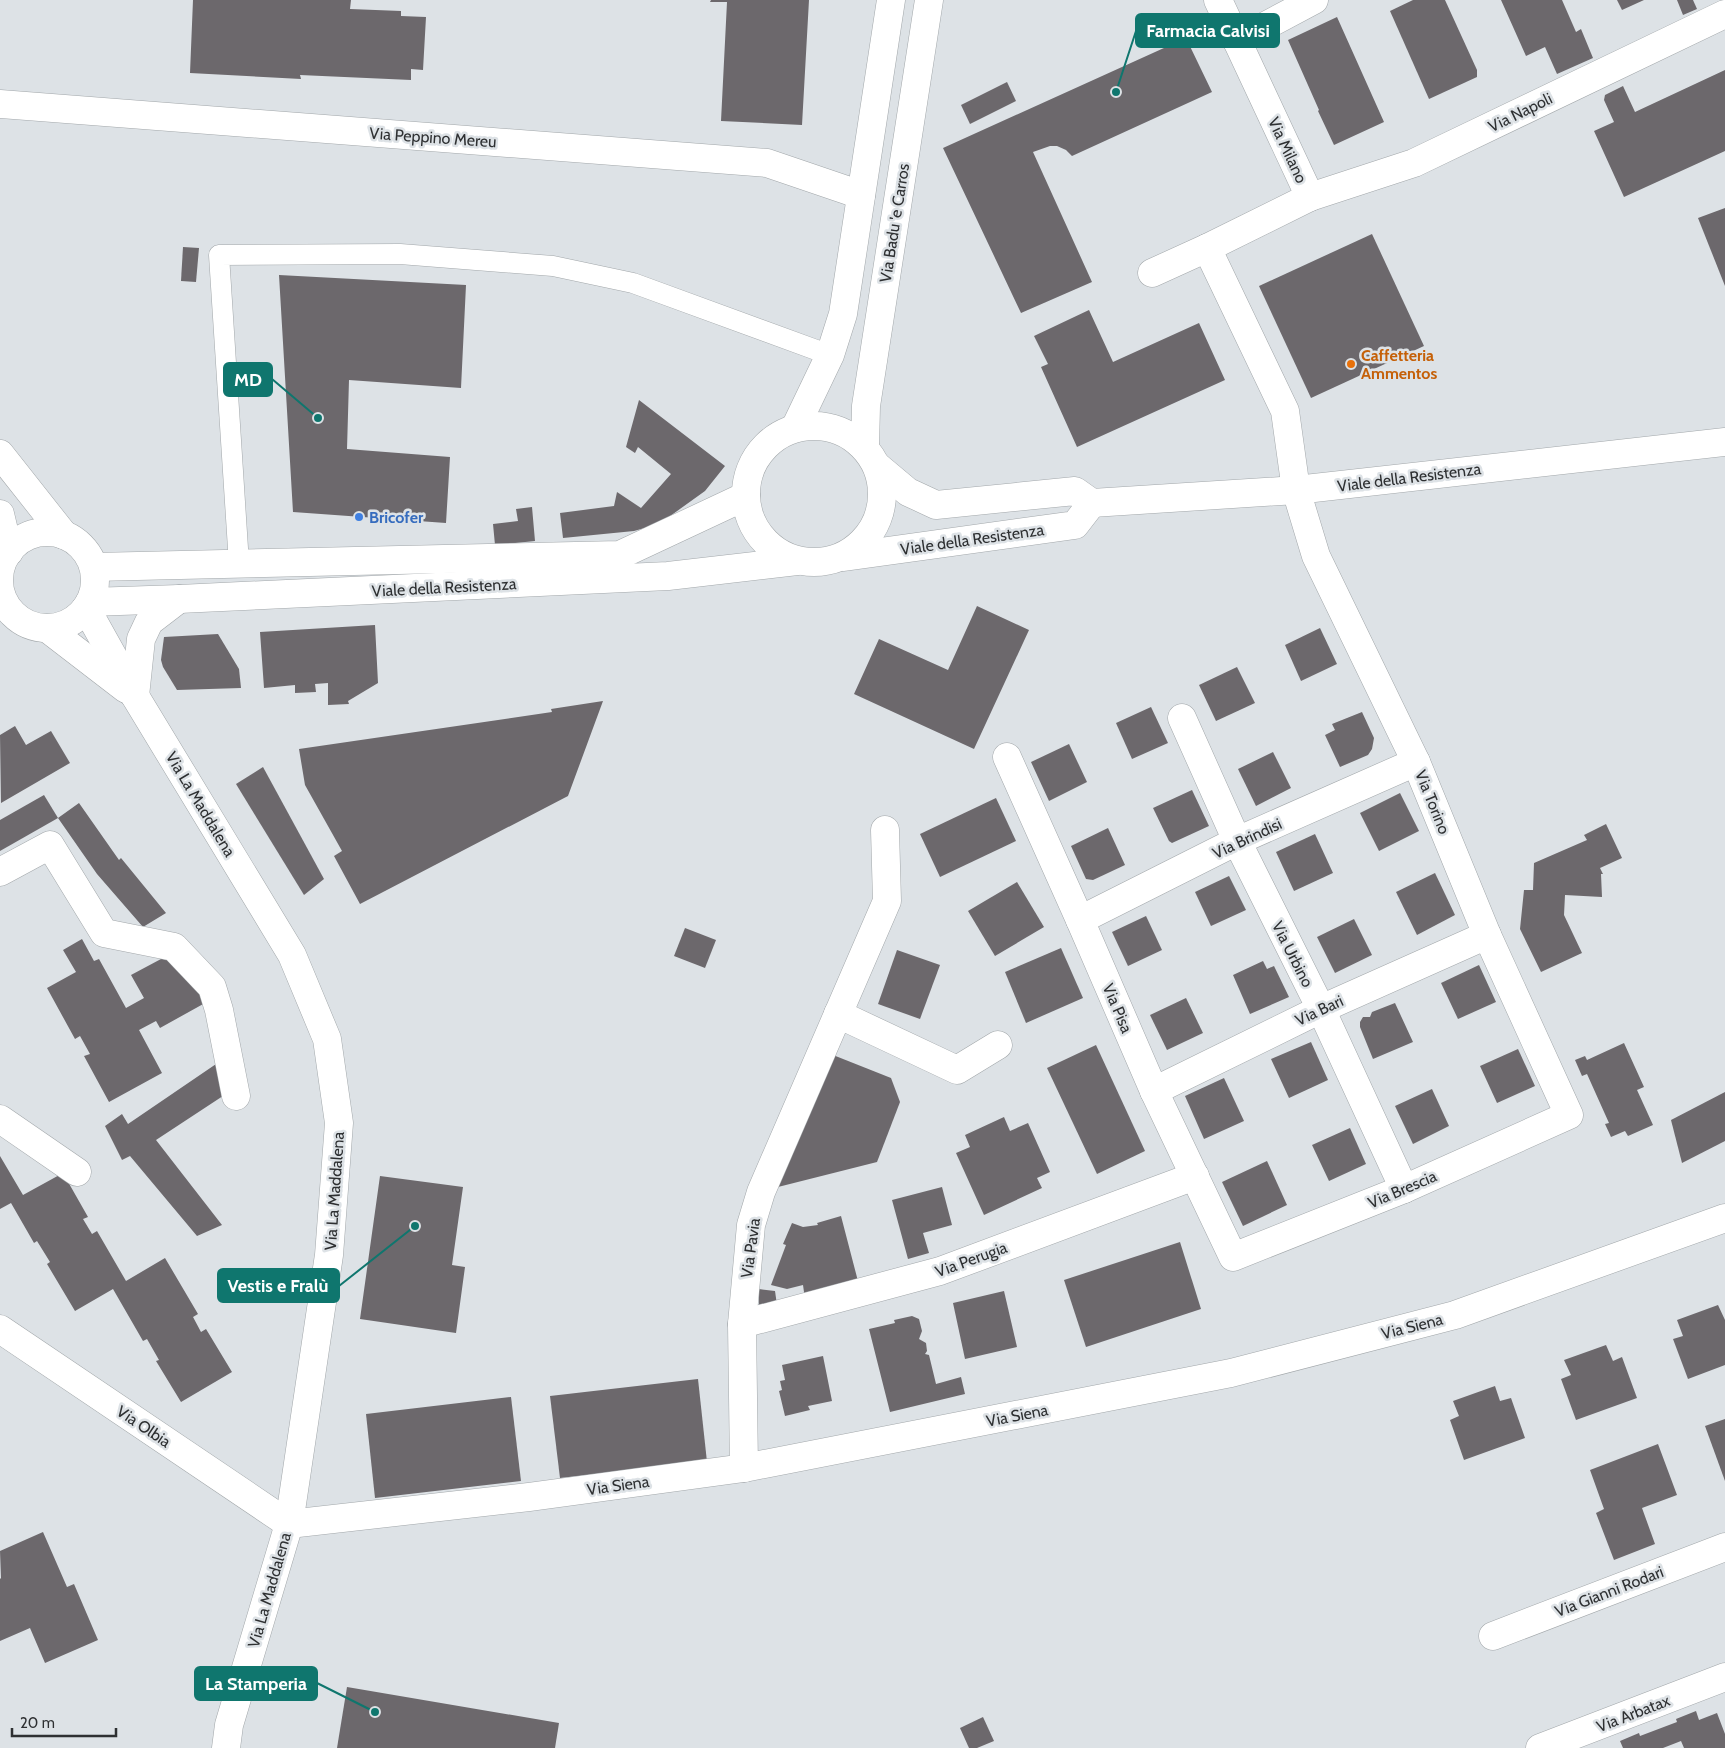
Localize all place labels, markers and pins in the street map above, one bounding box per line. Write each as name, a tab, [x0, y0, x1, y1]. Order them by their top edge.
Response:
callout: Farmacia Calvisi	[1136, 14, 1279, 47]
place label: Caffetteria Ammentos	[1361, 346, 1437, 383]
marker: Caffetteria Ammentos	[1345, 358, 1357, 370]
callout: MD	[224, 363, 272, 396]
place label: Bricofer	[369, 508, 424, 527]
marker: Bricofer	[353, 511, 365, 523]
callout: Vestis e Fralù	[218, 1269, 339, 1302]
callout: La Stamperia	[195, 1667, 317, 1700]

